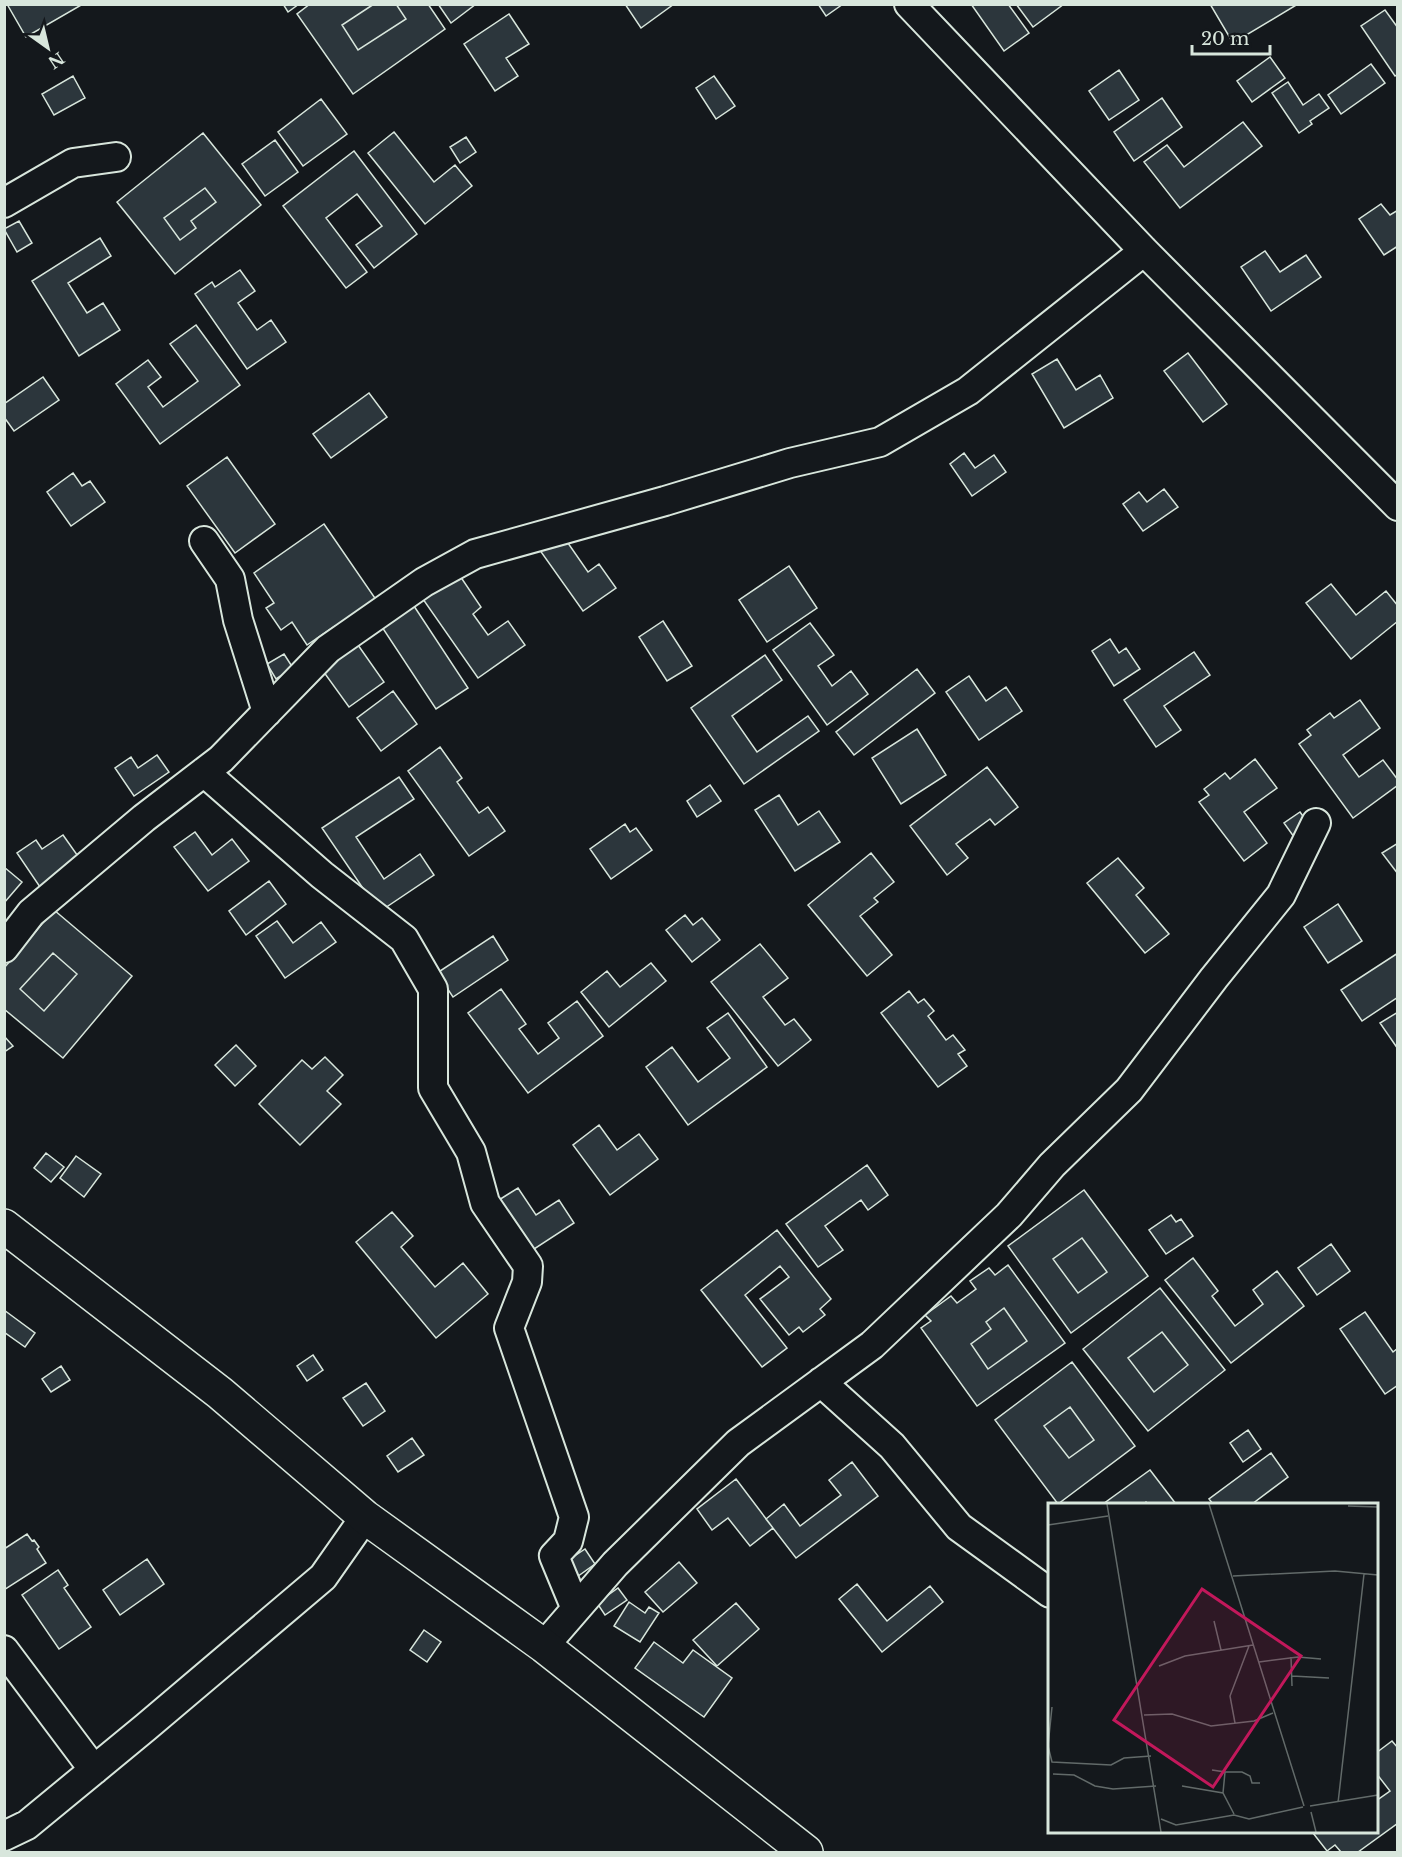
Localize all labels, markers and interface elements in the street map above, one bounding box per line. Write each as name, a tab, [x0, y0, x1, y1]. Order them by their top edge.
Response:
north arrow	[18, 18, 78, 78]
scale bar	[1192, 18, 1270, 56]
text: 20 m	[1201, 28, 1249, 50]
text: N	[45, 48, 68, 73]
inset map	[1048, 1503, 1378, 1833]

